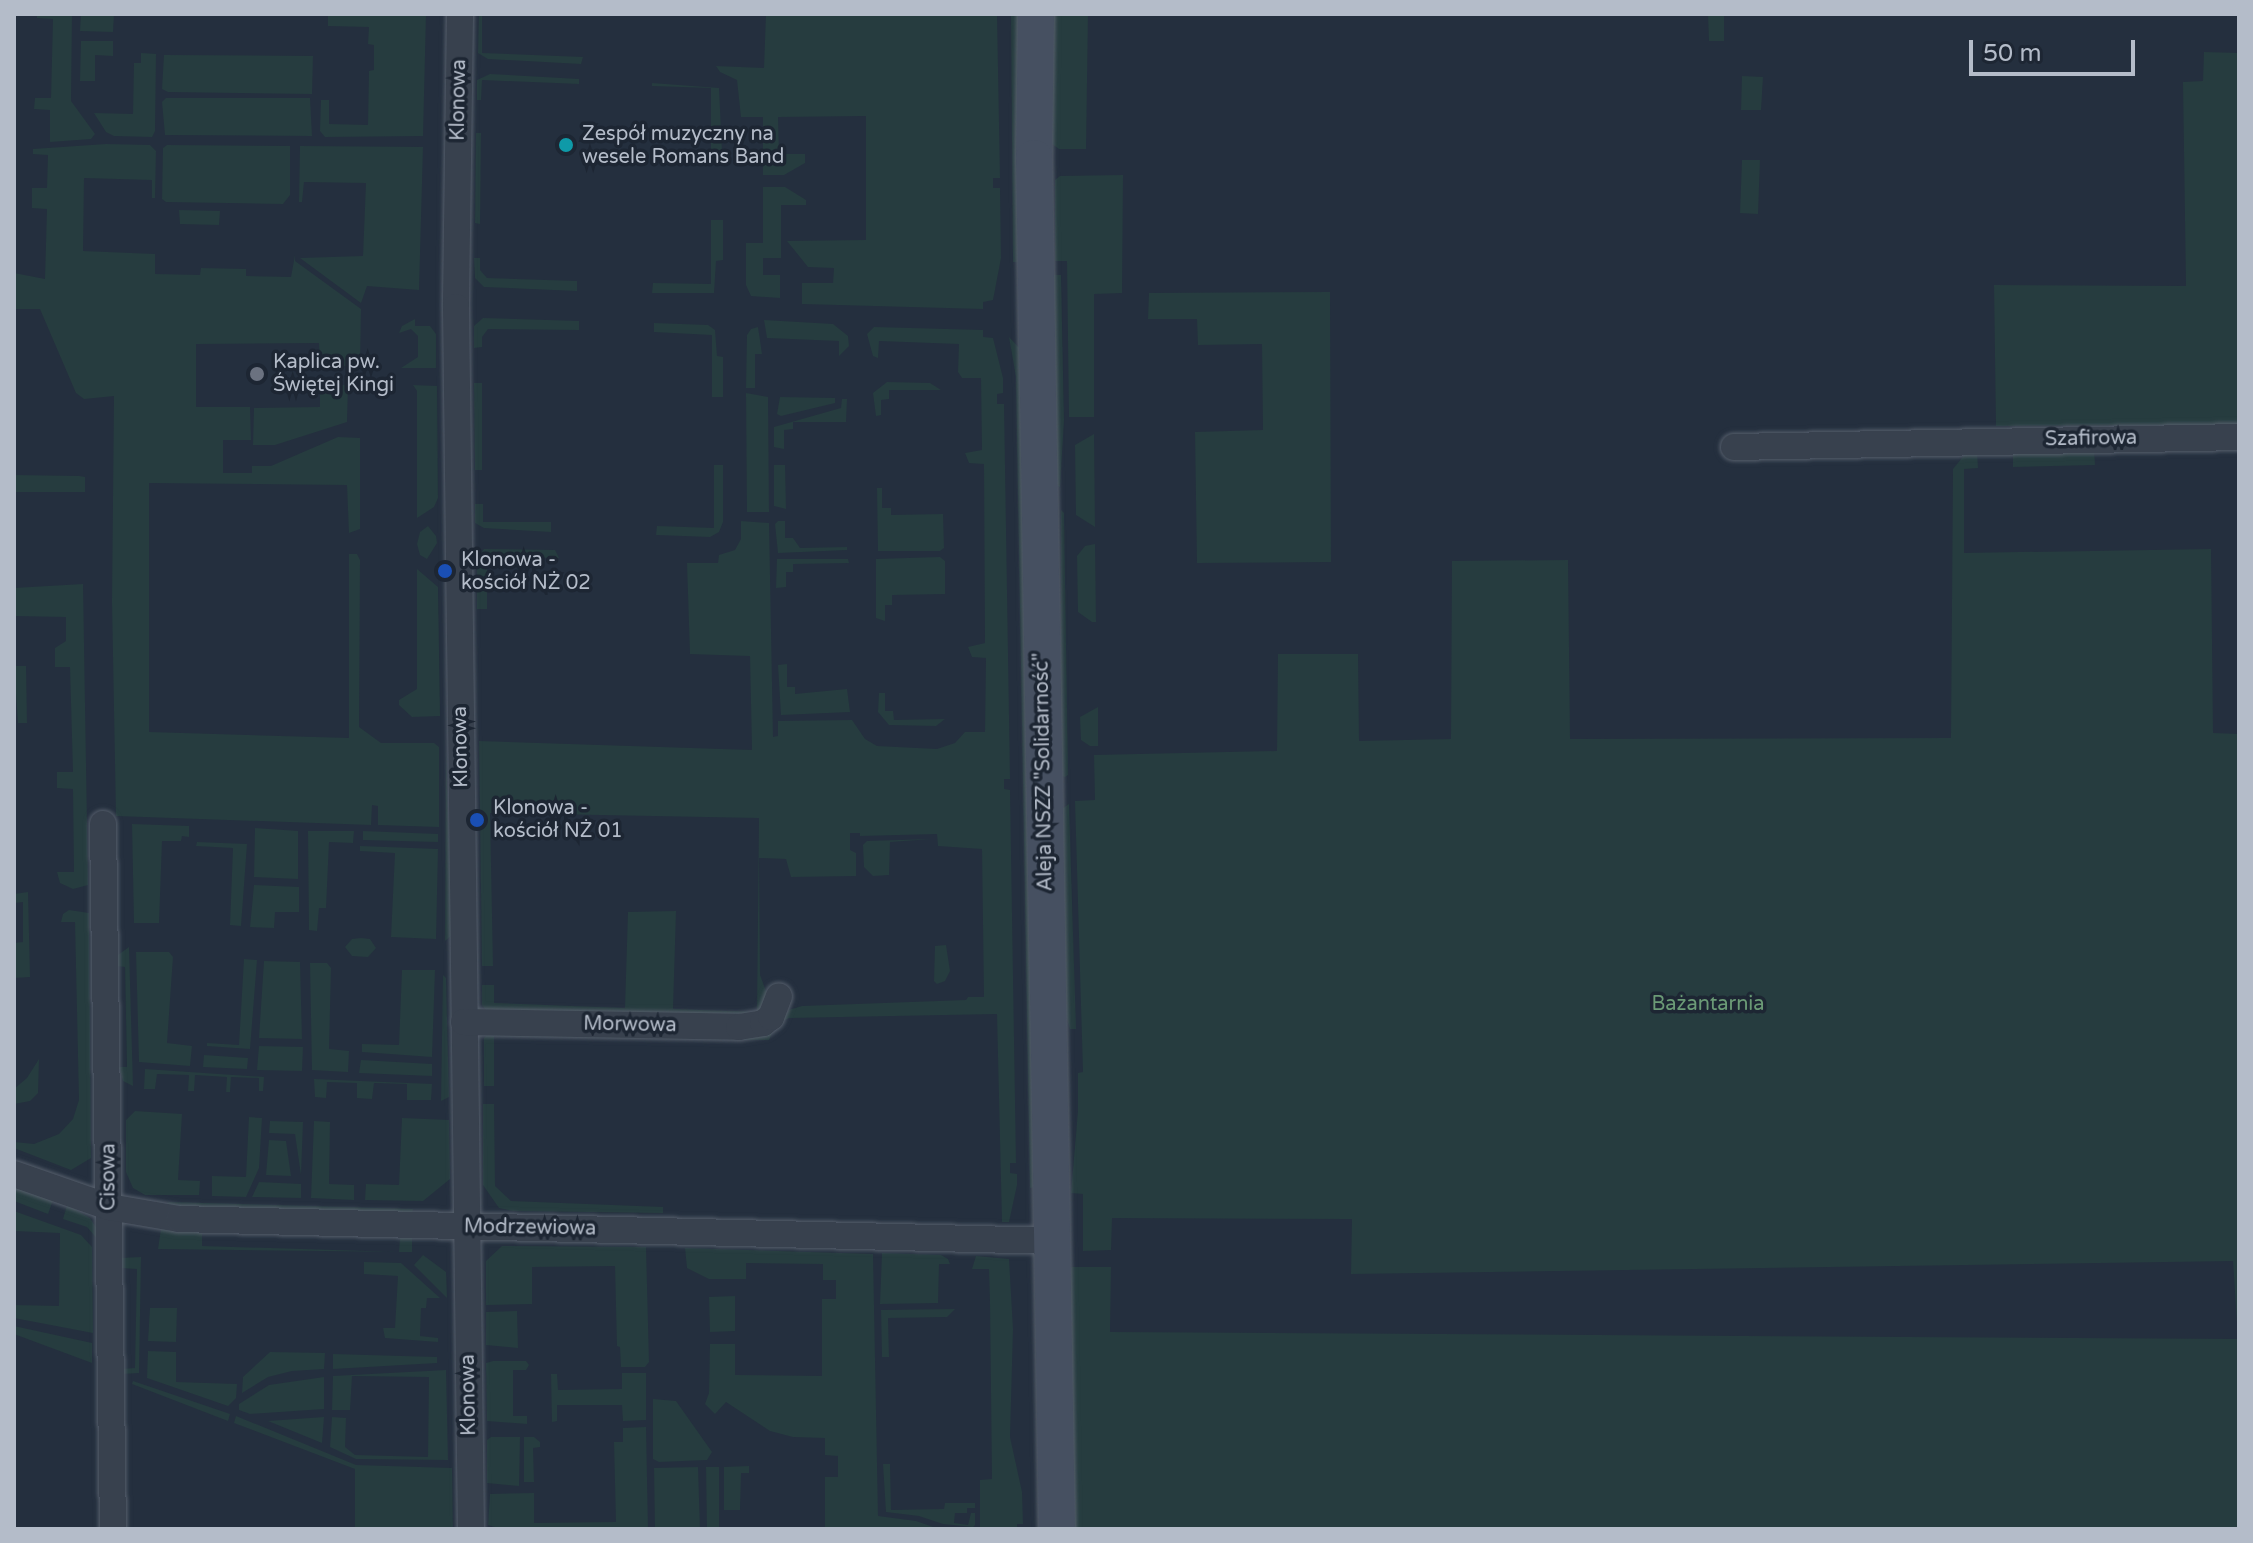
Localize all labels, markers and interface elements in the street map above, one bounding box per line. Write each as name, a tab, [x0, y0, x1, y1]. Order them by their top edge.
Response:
scale bar	[1973, 24, 2139, 74]
text: 50 m	[1983, 39, 2041, 68]
street label: Klonowa	[446, 59, 472, 141]
place label: Zespół muzyczny na wesele Romans Band	[582, 122, 784, 169]
marker: Zespół muzyczny na wesele Romans Band	[557, 136, 575, 154]
place label: Kaplica pw. Świętej Kingi	[273, 350, 394, 397]
marker: Kaplica pw. Świętej Kingi	[248, 365, 266, 383]
street label: Szafirowa	[2045, 426, 2137, 452]
place label: Klonowa - kościół NŻ 02	[461, 548, 591, 595]
marker: Klonowa - kościół NŻ 02	[436, 562, 454, 580]
street label: Aleja NSZZ "Solidarność"	[1030, 652, 1058, 892]
street label: Klonowa	[448, 706, 474, 788]
place label: Klonowa - kościół NŻ 01	[493, 796, 623, 843]
marker: Klonowa - kościół NŻ 01	[468, 811, 486, 829]
park label: Bażantarnia	[1651, 992, 1765, 1016]
street label: Morwowa	[583, 1012, 677, 1038]
street label: Cisowa	[97, 1143, 121, 1211]
street label: Modrzewiowa	[464, 1215, 596, 1241]
street label: Klonowa	[456, 1354, 482, 1436]

